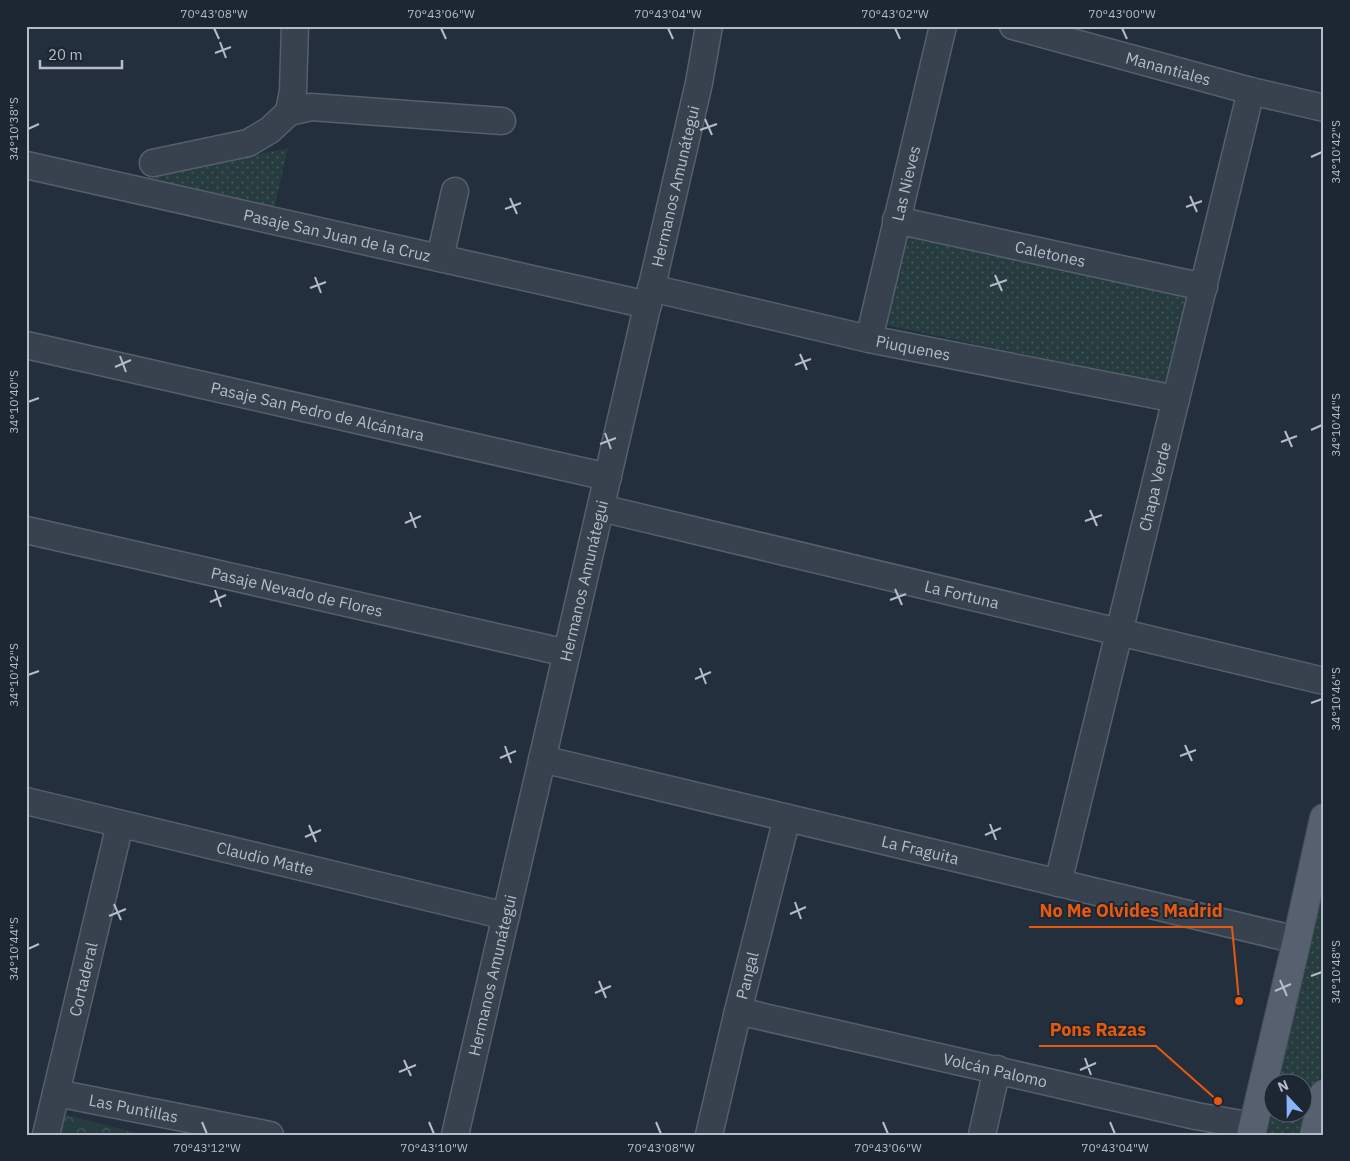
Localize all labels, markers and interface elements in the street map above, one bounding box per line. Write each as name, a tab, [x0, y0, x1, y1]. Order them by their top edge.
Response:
text: 70°43'08"W	[180, 6, 248, 21]
text: 70°43'06"W	[407, 6, 475, 21]
text: 70°43'04"W	[634, 6, 702, 21]
text: 70°43'02"W	[861, 6, 929, 21]
text: 70°43'00"W	[1088, 6, 1156, 21]
scale bar	[40, 38, 122, 70]
text: 20 m	[48, 45, 83, 64]
street label: Manantiales	[1124, 47, 1213, 90]
text: 34°10'38"S	[6, 97, 21, 161]
street label: Hermanos Amunátegui	[647, 104, 703, 269]
text: 34°10'42"S	[1328, 120, 1343, 184]
street label: Las Nieves	[887, 144, 924, 223]
street label: Pasaje San Juan de la Cruz	[242, 204, 433, 266]
street label: Caletones	[1013, 236, 1088, 271]
street label: Piuquenes	[874, 331, 952, 365]
text: 34°10'40"S	[6, 370, 21, 434]
street label: Pasaje San Pedro de Alcántara	[209, 377, 427, 445]
text: 34°10'44"S	[1328, 393, 1343, 457]
street label: Chapa Verde	[1134, 440, 1175, 533]
street label: Hermanos Amunátegui	[555, 498, 612, 663]
street label: Pasaje Nevado de Flores	[209, 562, 385, 621]
street label: La Fortuna	[922, 576, 1002, 613]
text: 34°10'42"S	[6, 643, 21, 707]
text: 34°10'46"S	[1328, 667, 1343, 731]
street label: La Fraguita	[880, 831, 961, 869]
street label: Claudio Matte	[215, 837, 316, 880]
street label: Hermanos Amunátegui	[464, 893, 520, 1058]
callout: No Me Olvides Madrid	[1029, 894, 1232, 927]
text: No Me Olvides Madrid	[1039, 899, 1223, 922]
text: 34°10'44"S	[6, 917, 21, 981]
street label: Cortaderal	[65, 940, 102, 1019]
text: 34°10'48"S	[1328, 940, 1343, 1004]
street label: Pangal	[731, 950, 763, 1001]
callout: Pons Razas	[1039, 1013, 1156, 1046]
text: Pons Razas	[1050, 1018, 1146, 1041]
street label: Volcán Palomo	[941, 1048, 1049, 1092]
north arrow	[1262, 1074, 1312, 1124]
text: N	[1275, 1076, 1291, 1096]
street label: Las Puntillas	[87, 1090, 180, 1127]
text: 70°43'12"W	[173, 1140, 241, 1155]
text: 70°43'10"W	[400, 1140, 468, 1155]
text: 70°43'08"W	[627, 1140, 695, 1155]
text: 70°43'06"W	[854, 1140, 922, 1155]
text: 70°43'04"W	[1081, 1140, 1149, 1155]

